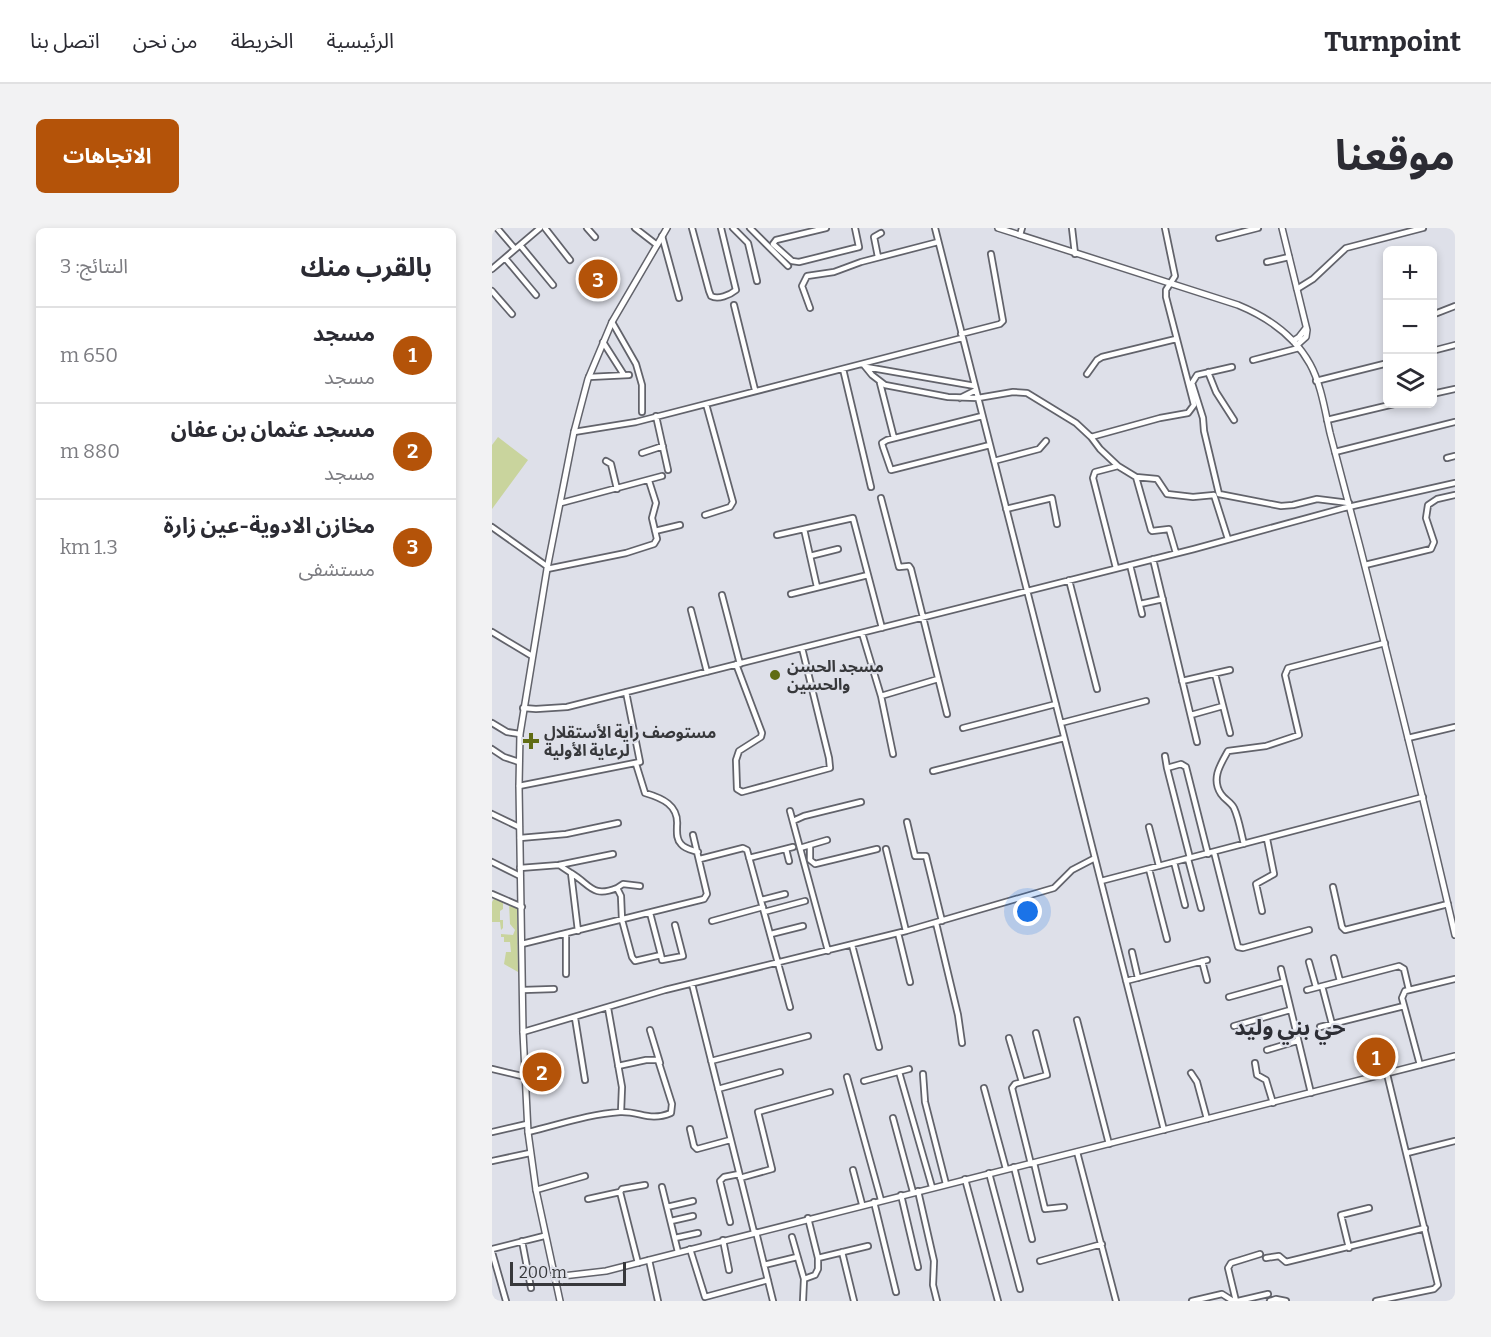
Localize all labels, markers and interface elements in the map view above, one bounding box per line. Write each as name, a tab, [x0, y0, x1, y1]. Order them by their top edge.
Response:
text: Turnpoint	[1324, 25, 1461, 58]
text: اتصل بنا	[30, 28, 100, 54]
text: من نحن	[133, 28, 198, 54]
text: الخريطة	[231, 28, 294, 54]
text: الرئيسية	[327, 28, 394, 54]
button: الاتجاهات	[36, 119, 179, 193]
text: موقعنا	[1335, 131, 1455, 181]
map controls	[1383, 246, 1437, 408]
button: +	[1383, 246, 1437, 300]
text: بالقرب منك	[301, 252, 432, 283]
text: النتائج: 3	[60, 254, 128, 278]
pin: 3	[578, 256, 618, 302]
button: −	[1383, 300, 1437, 354]
text: مسجد	[313, 320, 375, 347]
text: 650 m	[60, 343, 118, 367]
text: 1	[408, 343, 417, 367]
button: layers	[1383, 354, 1437, 408]
text: مسجد	[324, 365, 375, 389]
text: مسجد عثمان بن عفان	[171, 416, 375, 443]
text: 880 m	[60, 439, 120, 463]
text: 2	[407, 439, 418, 463]
text: مسجد	[324, 461, 375, 485]
text: مخازن الادوية-عين زارة	[164, 512, 375, 539]
text: 1.3 km	[60, 535, 118, 559]
text: 3	[407, 535, 418, 559]
text: مستشفى	[298, 557, 375, 581]
place label: مسجد الحسن والحسين	[787, 657, 884, 694]
marker: مسجد الحسن والحسين	[768, 668, 782, 682]
place label: مستوصف راية الأستقلال لرعاية الأولية	[544, 723, 716, 760]
marker: مستوصف راية الأستقلال لرعاية الأولية	[522, 732, 540, 750]
your location	[1013, 897, 1042, 926]
district label: حي بني وليد	[1234, 1014, 1346, 1045]
pin: 1	[1356, 1034, 1396, 1080]
pin: 2	[523, 1050, 562, 1094]
scale bar	[510, 1259, 626, 1286]
text: 200 m	[519, 1263, 567, 1282]

